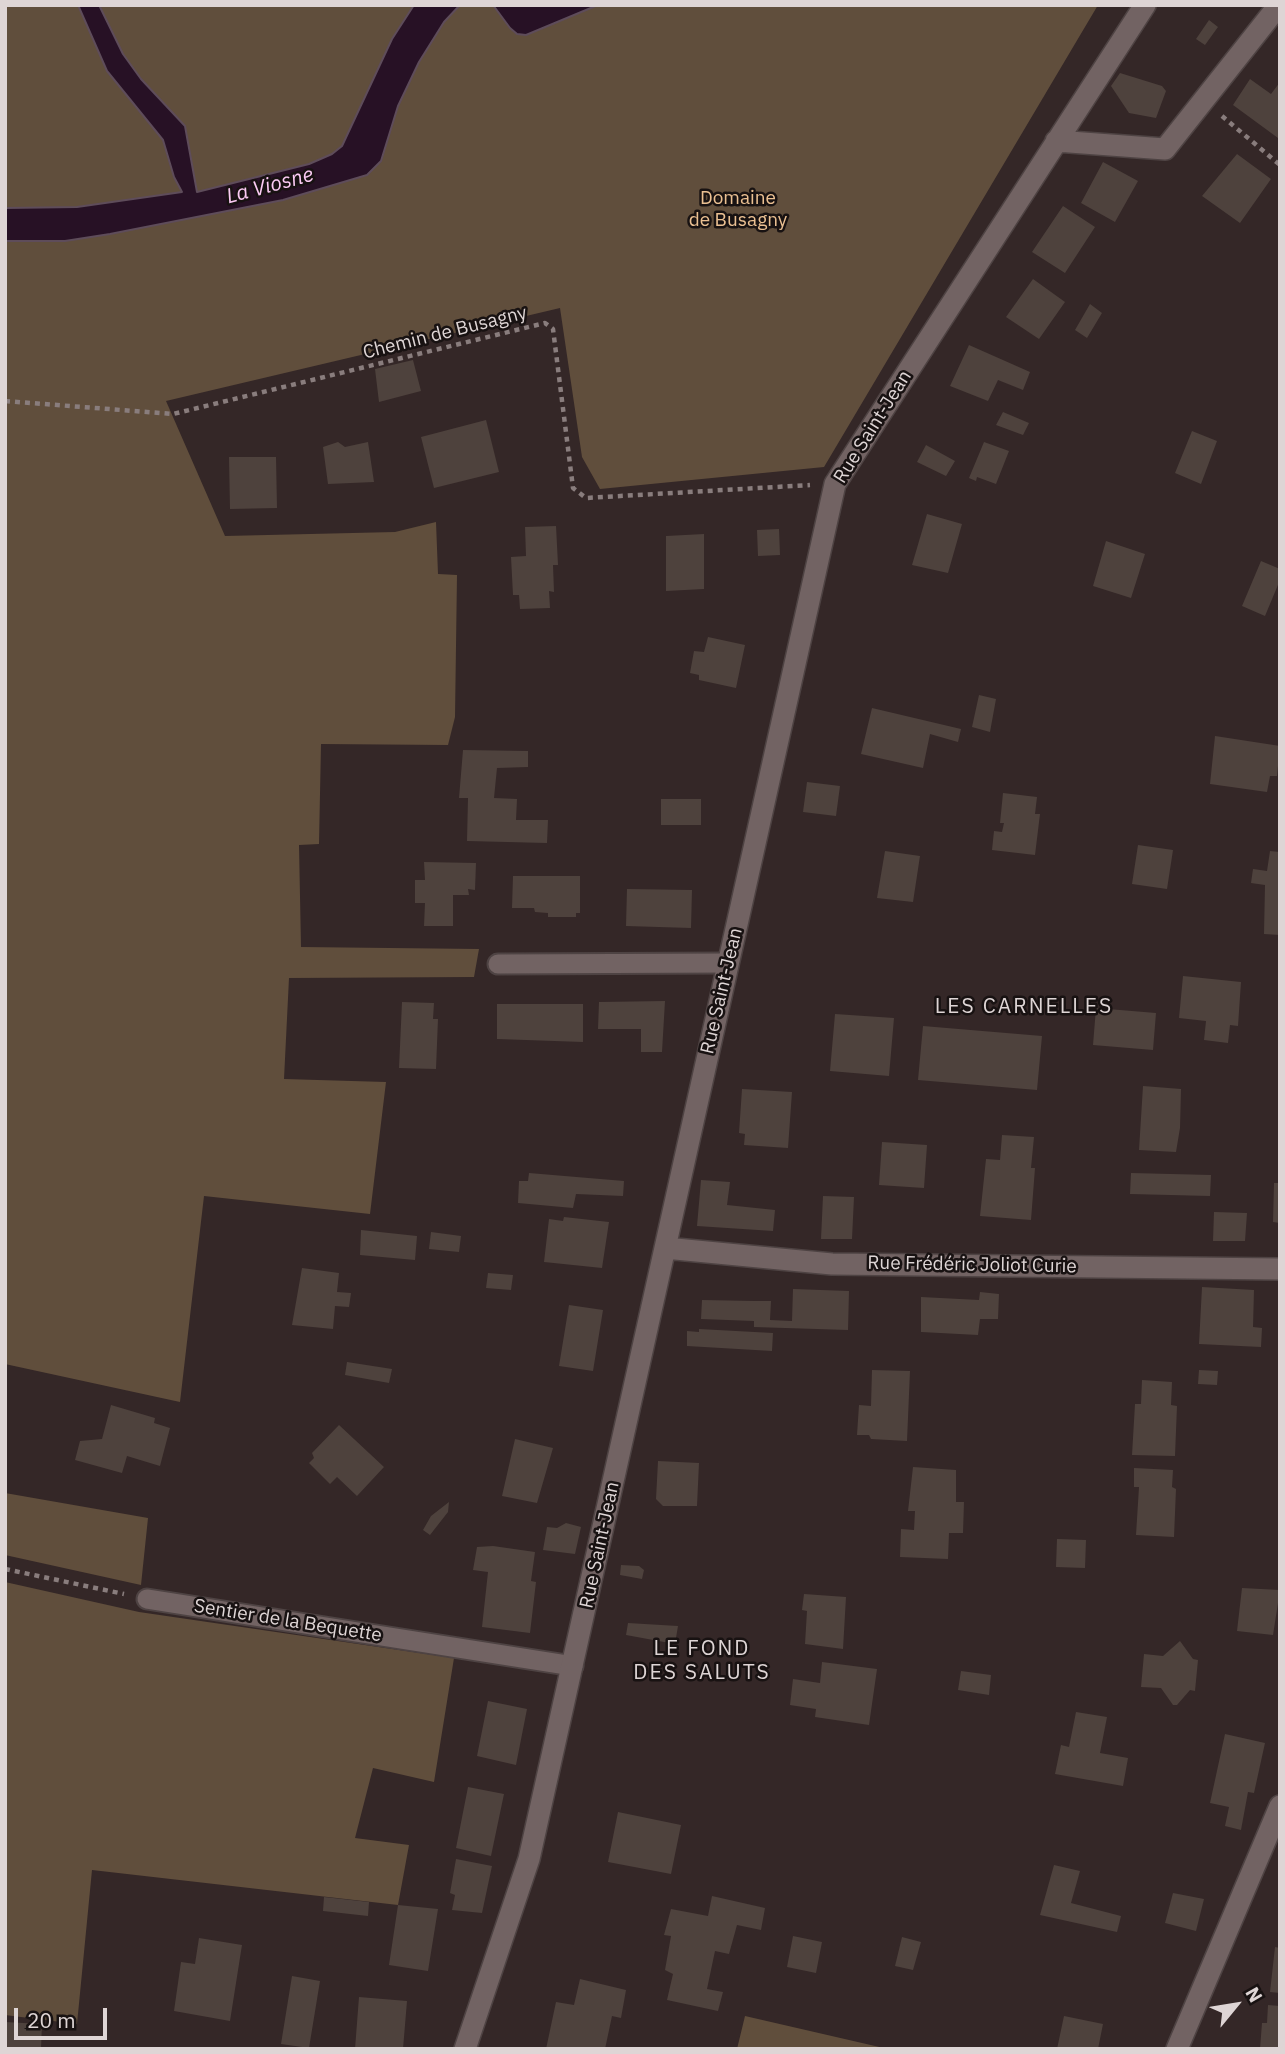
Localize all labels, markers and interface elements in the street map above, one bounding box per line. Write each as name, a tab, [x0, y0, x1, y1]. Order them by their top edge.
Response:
water label: La Viosne	[224, 162, 316, 210]
park label: Domaine de Busagny	[689, 188, 787, 232]
street label: Chemin de Busagny	[361, 302, 529, 364]
street label: Rue Saint-Jean	[829, 366, 917, 488]
street label: Rue Saint-Jean	[696, 926, 748, 1056]
district label: LES CARNELLES	[936, 994, 1112, 1020]
street label: Rue Frédéric Joliot Curie	[867, 1252, 1077, 1278]
street label: Rue Saint-Jean	[575, 1480, 625, 1610]
street label: Sentier de la Bequette	[192, 1595, 384, 1647]
district label: LE FOND DES SALUTS	[635, 1636, 769, 1686]
north arrow	[1201, 1970, 1271, 2040]
text: N	[1240, 1983, 1268, 2006]
scale bar	[18, 1994, 110, 2038]
text: 20 m	[27, 2006, 76, 2034]

